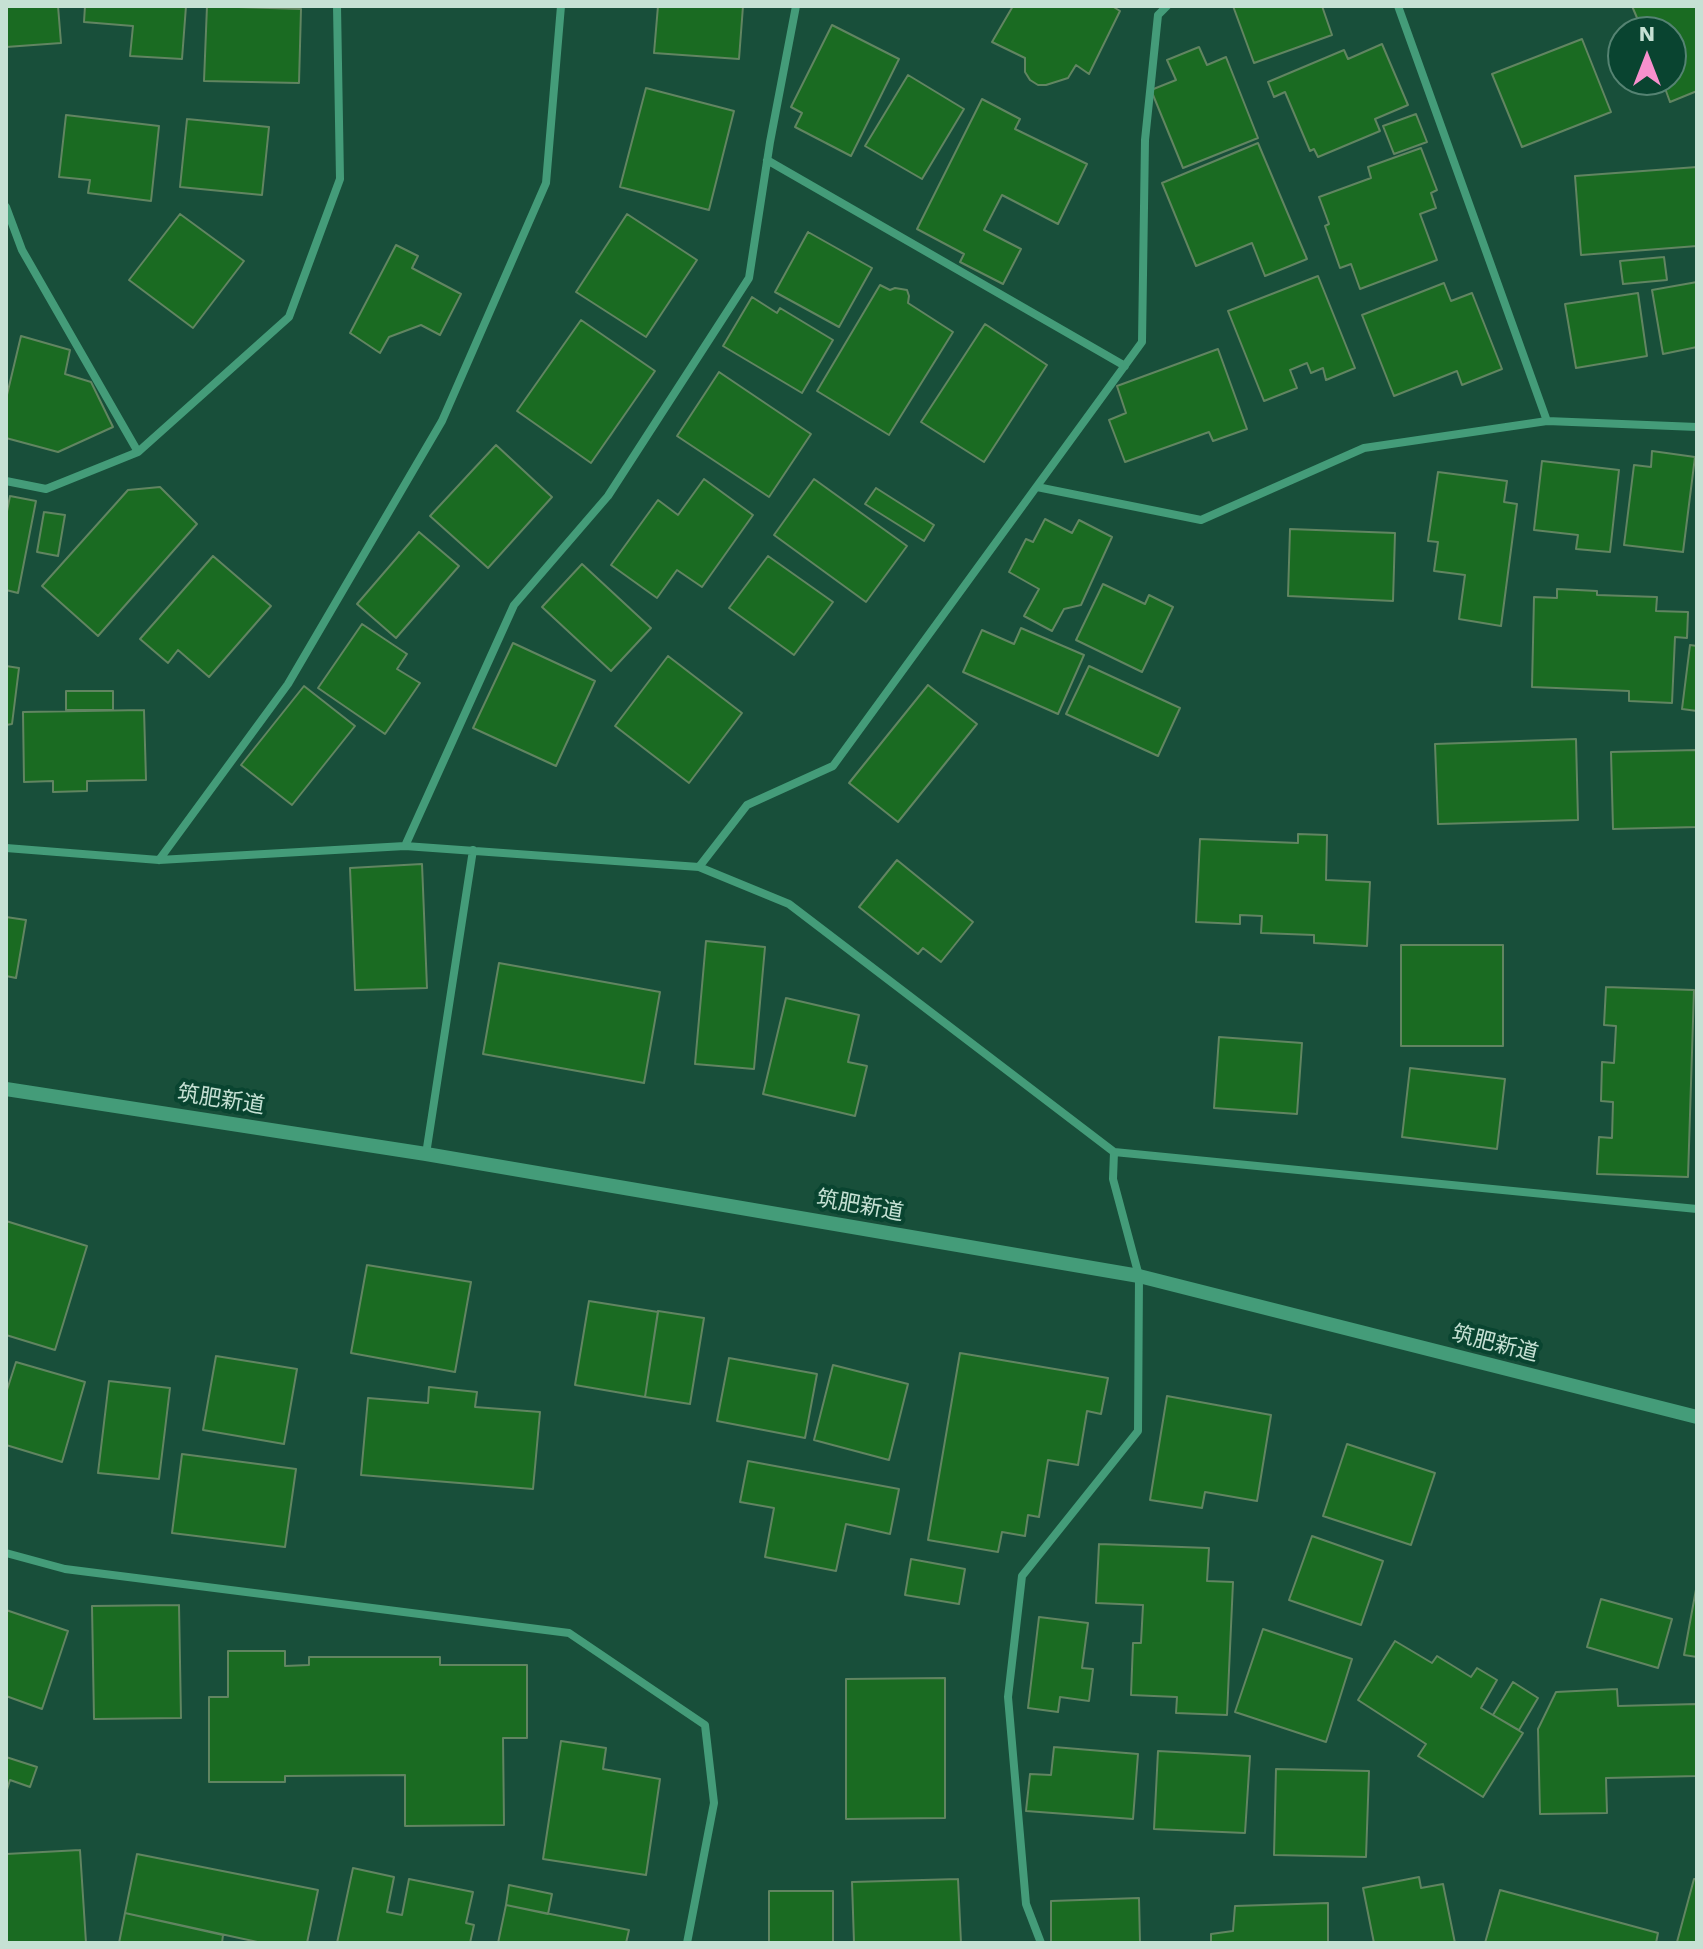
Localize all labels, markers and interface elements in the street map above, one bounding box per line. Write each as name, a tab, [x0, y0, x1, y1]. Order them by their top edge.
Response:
north arrow	[1607, 16, 1687, 96]
text: N	[1639, 21, 1655, 46]
street label: 筑肥新道	[175, 1080, 267, 1120]
street label: 筑肥新道	[814, 1185, 906, 1227]
street label: 筑肥新道	[1449, 1321, 1541, 1367]

